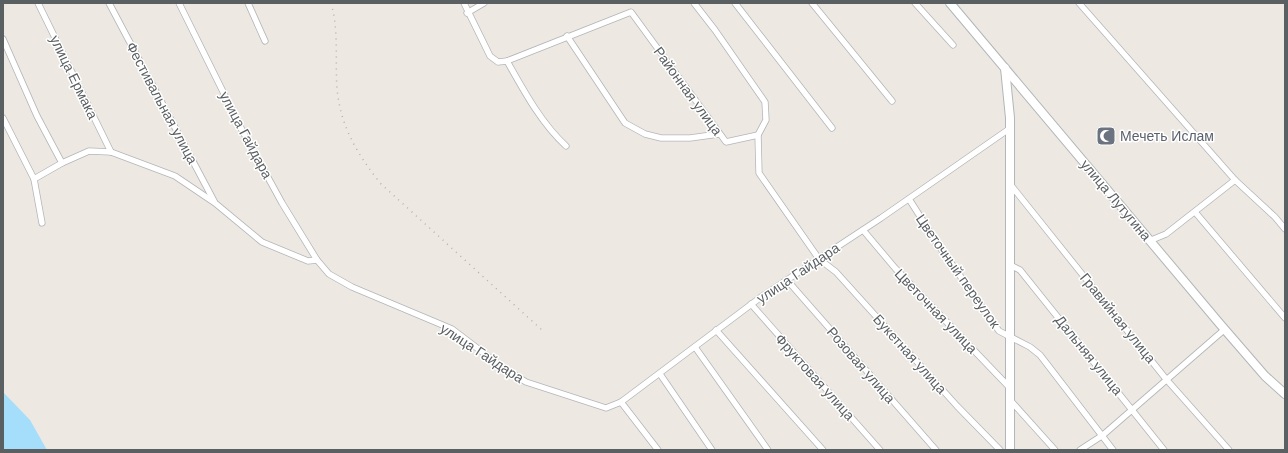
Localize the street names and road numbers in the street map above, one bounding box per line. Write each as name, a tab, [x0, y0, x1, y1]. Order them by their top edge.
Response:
street label: улица Ермака	[47, 33, 101, 122]
street label: Фестивальная улица	[123, 39, 201, 167]
street label: Районная улица	[651, 44, 726, 139]
street label: улица Гайдара	[216, 89, 276, 181]
street label: улица Лутугина	[1077, 156, 1155, 244]
street label: Цветочный переулок	[913, 211, 1004, 332]
street label: улица Гайдара	[754, 239, 843, 307]
street label: Цветочная улица	[892, 265, 981, 357]
street label: Гравийная улица	[1077, 270, 1159, 366]
street label: Букетная улица	[870, 311, 950, 397]
street label: Дальняя улица	[1052, 312, 1126, 398]
street label: улица Гайдара	[437, 320, 527, 386]
street label: Розовая улица	[824, 324, 898, 406]
street label: Фруктовая улица	[772, 331, 858, 424]

